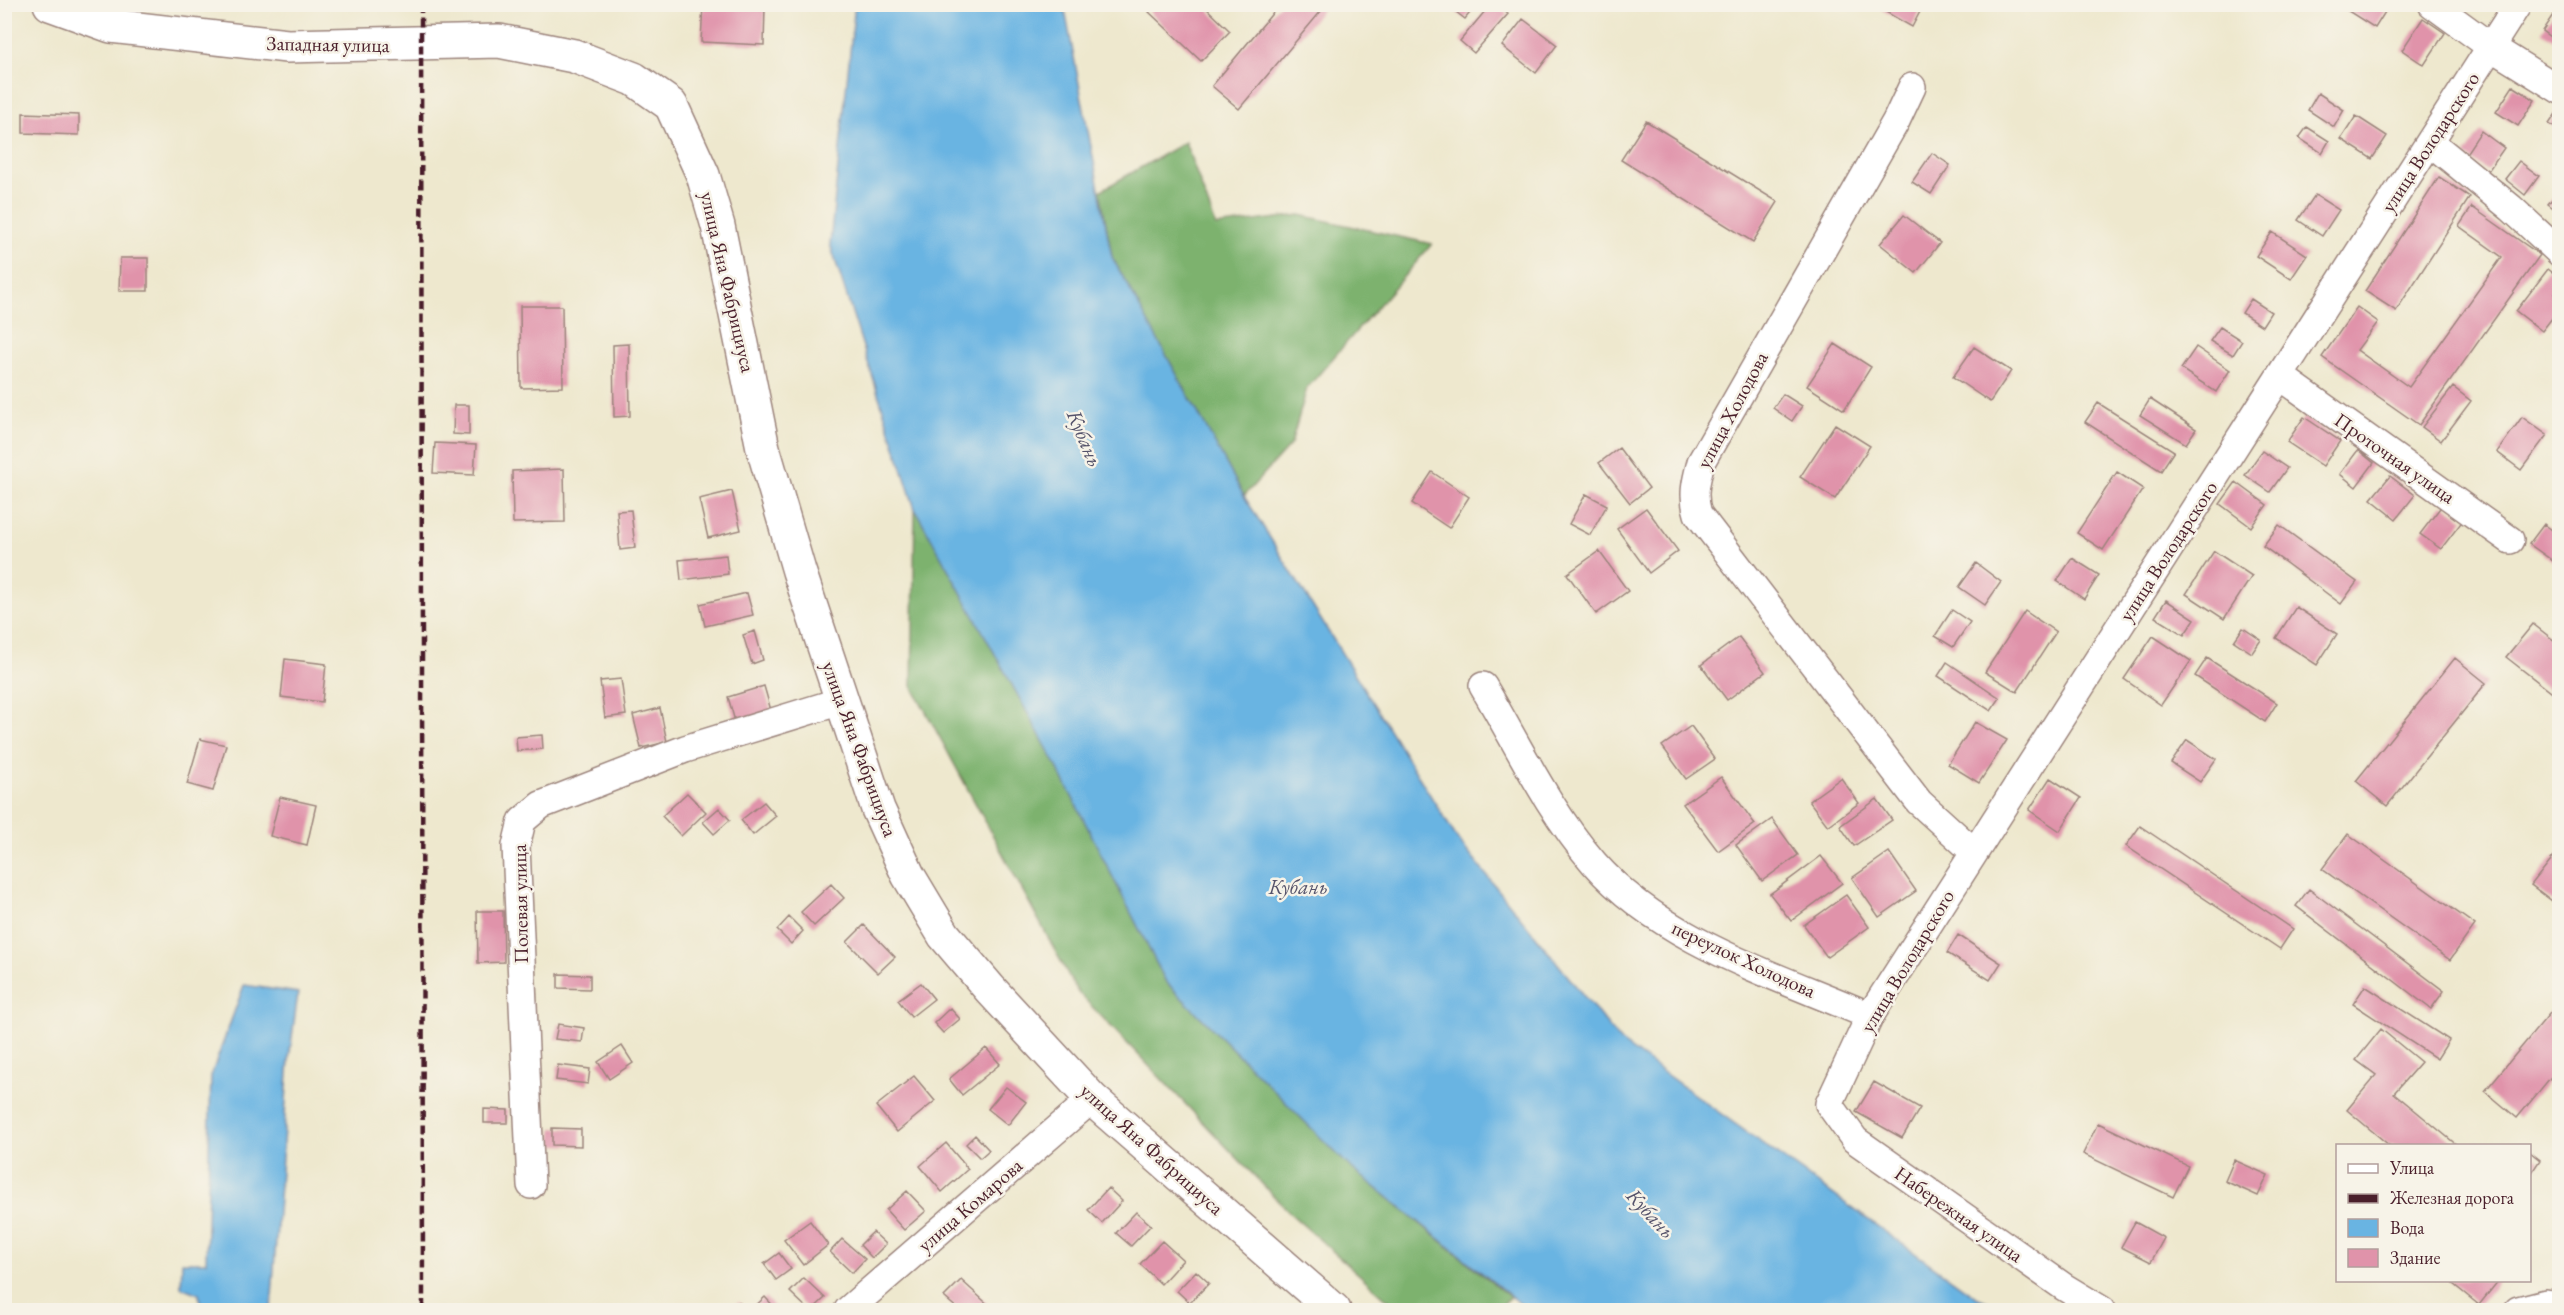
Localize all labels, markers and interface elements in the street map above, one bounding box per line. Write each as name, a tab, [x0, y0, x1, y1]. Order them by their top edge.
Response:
street label: Западная улица	[266, 30, 390, 58]
street label: улица Володарского	[2375, 67, 2485, 217]
street label: улица Яна Фабрициуса	[695, 189, 761, 375]
street label: улица Холодова	[1690, 347, 1774, 473]
water label: Кубань	[1061, 405, 1109, 470]
street label: Проточная улица	[2329, 407, 2461, 509]
street label: улица Володарского	[2113, 476, 2223, 626]
street label: улица Яна Фабрициуса	[816, 658, 904, 840]
street label: Полевая улица	[506, 844, 534, 964]
water label: Кубань	[1267, 873, 1328, 900]
street label: улица Володарского	[1854, 885, 1960, 1037]
street label: переулок Холодова	[1668, 914, 1820, 1004]
street label: улица Яна Фабрициуса	[1075, 1078, 1229, 1220]
legend	[2336, 1144, 2531, 1282]
street label: улица Комарова	[912, 1152, 1028, 1258]
text: Улица	[2389, 1156, 2435, 1179]
street label: Набережная улица	[1890, 1160, 2028, 1268]
water label: Кубань	[1620, 1181, 1681, 1244]
text: Железная дорога	[2389, 1186, 2515, 1209]
text: Вода	[2390, 1216, 2425, 1239]
text: Здание	[2390, 1246, 2440, 1269]

